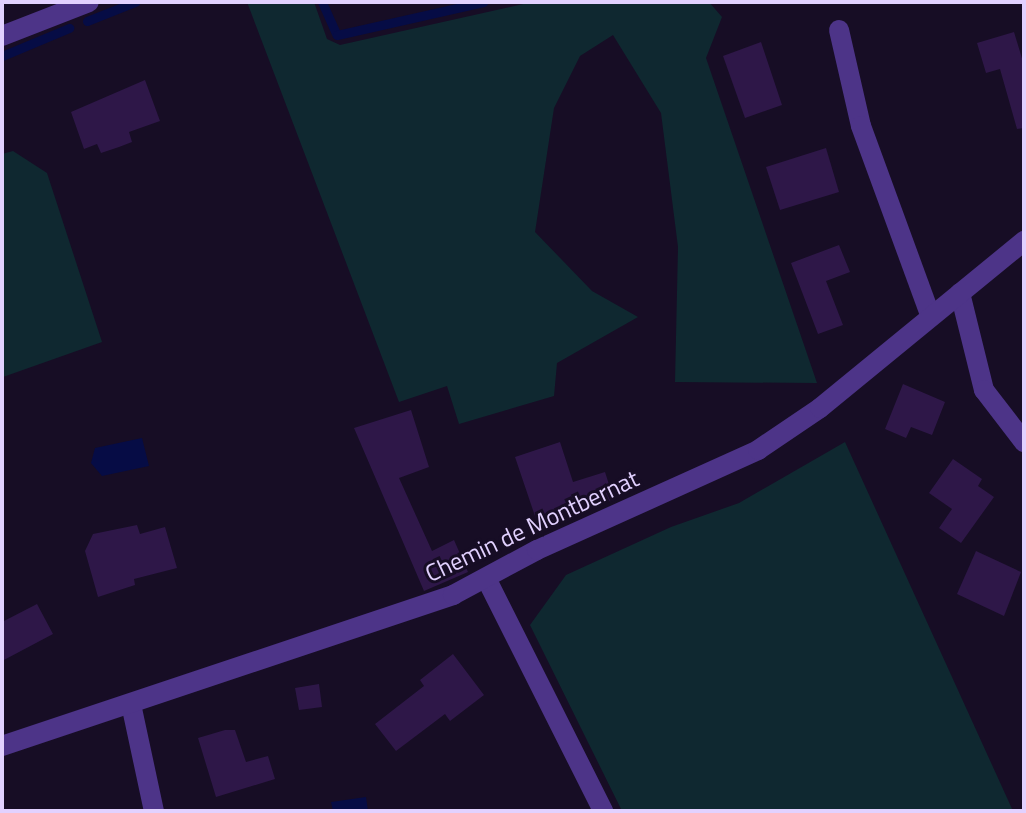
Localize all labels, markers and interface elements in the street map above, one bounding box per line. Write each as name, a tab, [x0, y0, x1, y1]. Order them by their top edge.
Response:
street label: Chemin de Montbernat	[421, 464, 643, 588]

